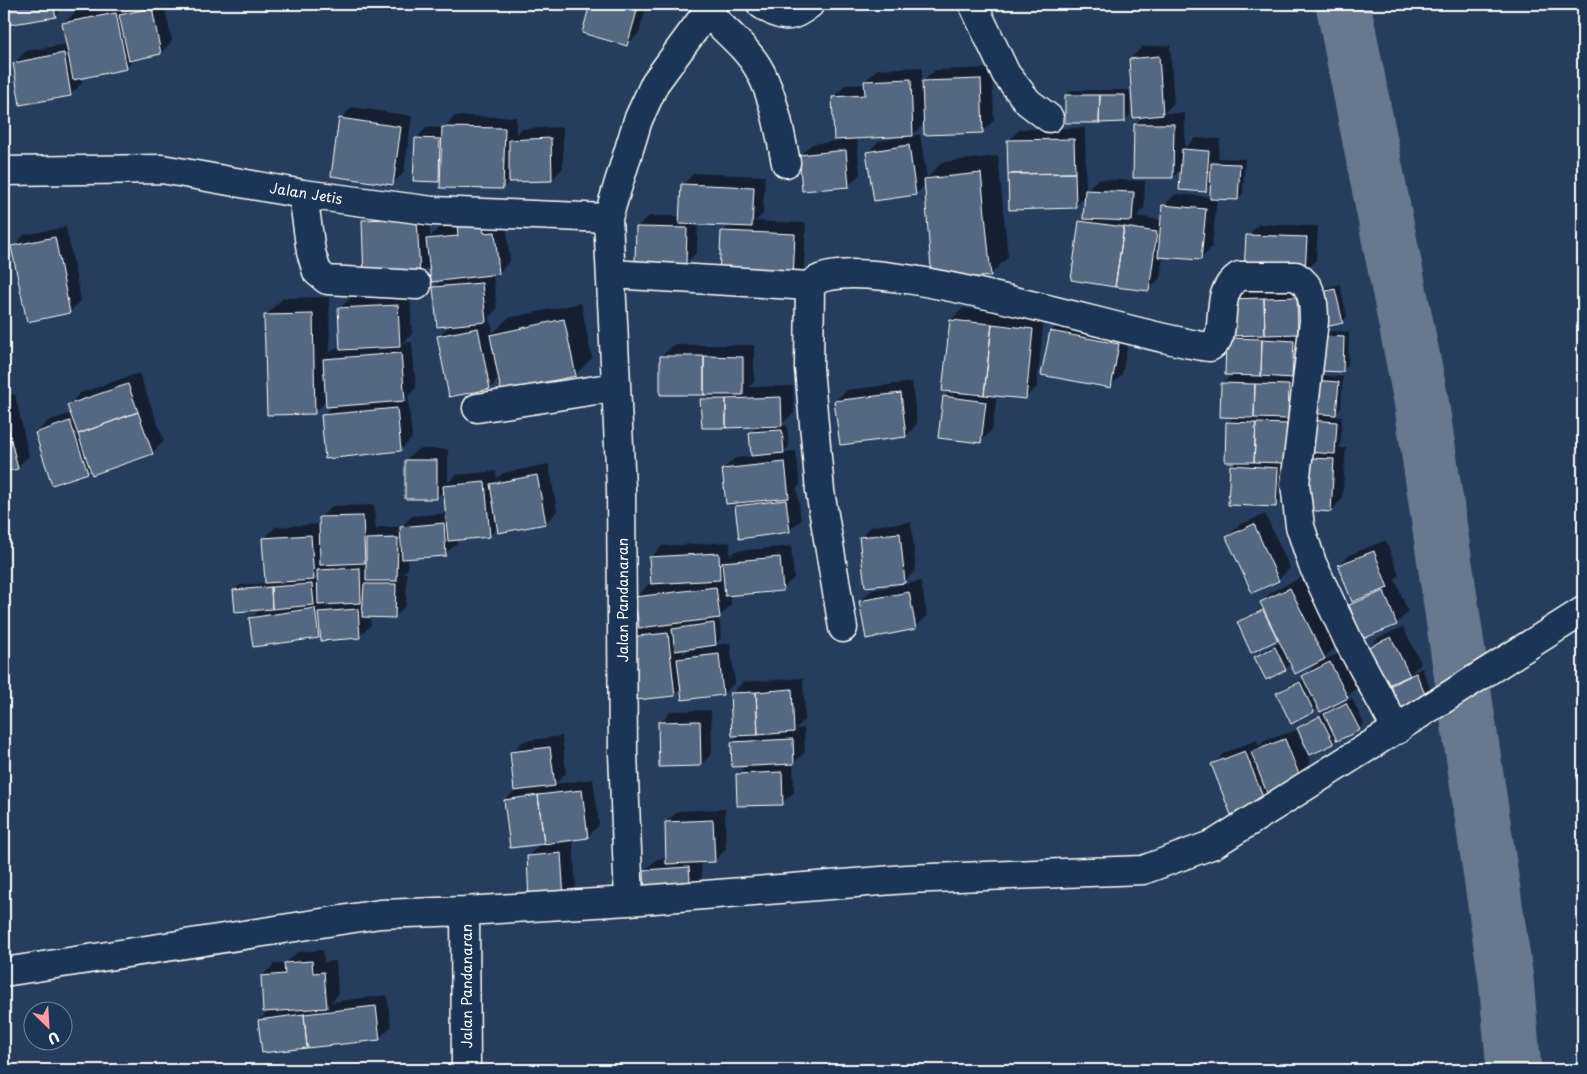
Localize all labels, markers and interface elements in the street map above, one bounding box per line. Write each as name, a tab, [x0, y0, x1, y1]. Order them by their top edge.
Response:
street label: Jalan Jetis	[268, 177, 344, 209]
street label: Jalan Pandanaran	[612, 538, 633, 662]
street label: Jalan Pandanaran	[456, 924, 477, 1048]
north arrow	[22, 1002, 72, 1052]
text: U	[44, 1026, 63, 1050]

